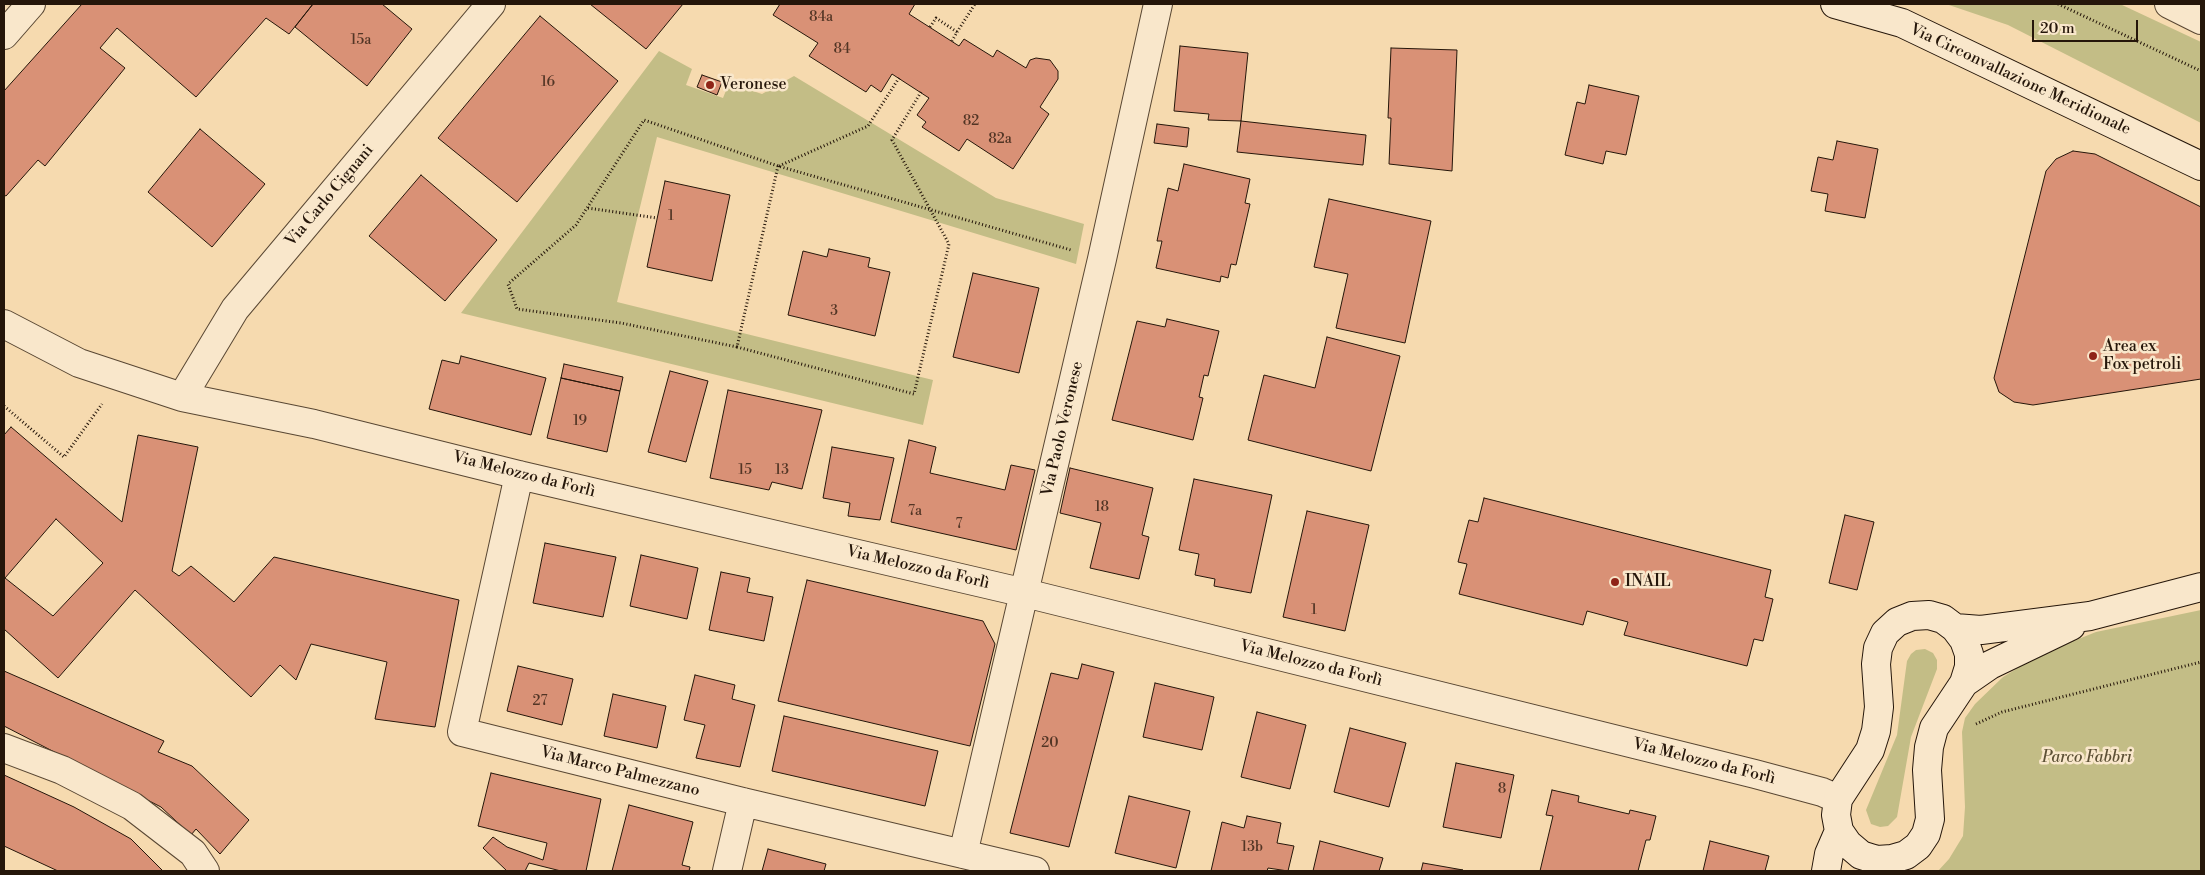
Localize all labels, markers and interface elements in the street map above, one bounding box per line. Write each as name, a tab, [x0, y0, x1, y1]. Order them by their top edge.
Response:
house number: 84a	[809, 10, 833, 26]
scale bar	[2035, 10, 2141, 42]
text: 20 m	[2040, 19, 2075, 38]
street label: Via Circonvallazione Meridionale	[1906, 20, 2134, 140]
house number: 15a	[351, 33, 371, 49]
house number: 84	[833, 42, 851, 58]
house number: 16	[541, 75, 555, 91]
place label: Veronese	[720, 75, 787, 95]
marker: Veronese	[704, 79, 716, 91]
house number: 82	[963, 114, 979, 130]
house number: 82a	[988, 132, 1012, 148]
street label: Via Carlo Cignani	[282, 141, 378, 251]
house number: 1	[668, 209, 674, 225]
house number: 3	[830, 304, 838, 320]
place label: Area ex Fox petroli	[2103, 337, 2181, 375]
marker: Area ex Fox petroli	[2087, 350, 2099, 362]
street label: Via Paolo Veronese	[1038, 360, 1088, 498]
house number: 19	[573, 414, 587, 430]
street label: Via Melozzo da Forlì	[451, 448, 597, 502]
house number: 15	[738, 463, 752, 479]
house number: 13	[775, 463, 789, 479]
house number: 18	[1095, 500, 1109, 516]
house number: 7a	[908, 504, 922, 520]
house number: 7	[955, 517, 963, 533]
street label: Via Melozzo da Forlì	[845, 542, 991, 594]
place label: INAIL	[1625, 572, 1671, 592]
marker: INAIL	[1609, 576, 1621, 588]
house number: 1	[1311, 603, 1317, 619]
street label: Via Melozzo da Forlì	[1238, 637, 1384, 691]
house number: 27	[533, 694, 547, 710]
street label: Via Melozzo da Forlì	[1631, 735, 1777, 789]
house number: 20	[1041, 736, 1059, 752]
street label: Via Marco Palmezzano	[538, 743, 702, 801]
park label: Parco Fabbri	[2042, 748, 2132, 768]
house number: 8	[1498, 782, 1506, 798]
house number: 13b	[1241, 840, 1263, 856]

